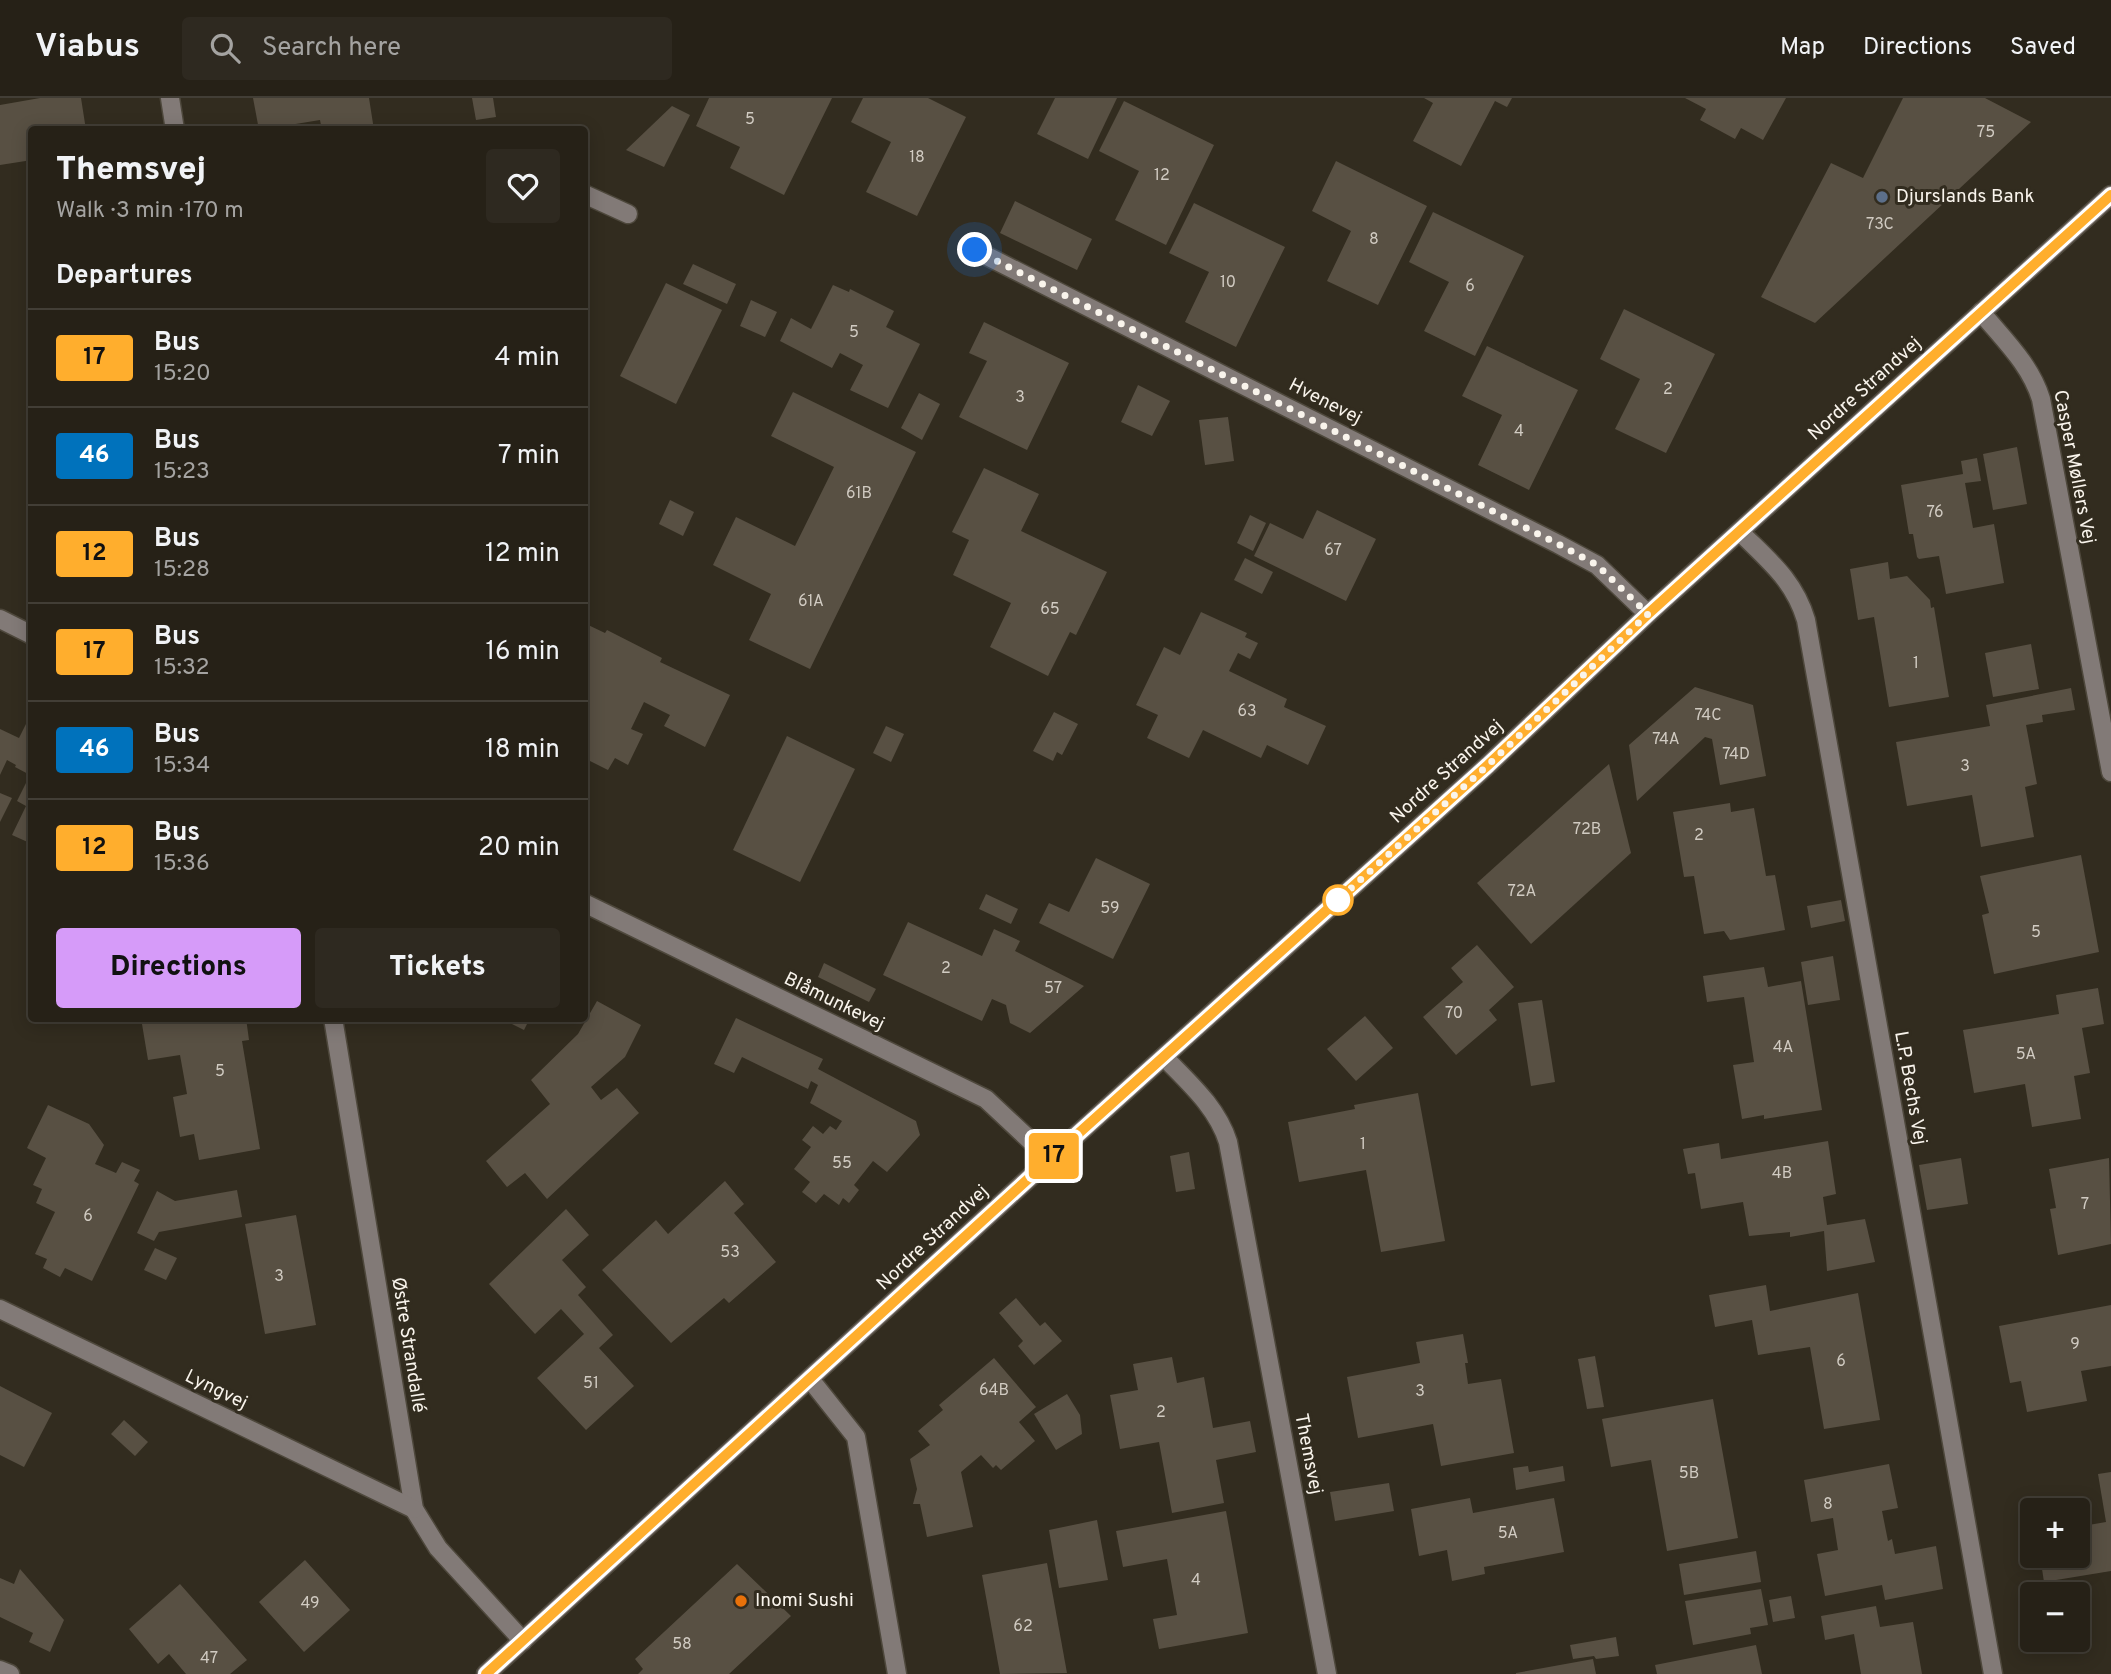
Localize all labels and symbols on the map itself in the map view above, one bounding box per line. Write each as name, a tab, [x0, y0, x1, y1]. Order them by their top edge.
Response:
house number: 5	[745, 110, 755, 130]
house number: 75	[1977, 123, 1995, 143]
house number: 18	[909, 148, 925, 168]
house number: 12	[1154, 166, 1170, 186]
place label: Djurslands Bank	[1896, 185, 2035, 209]
marker: Djurslands Bank	[1874, 189, 1890, 205]
house number: 73C	[1866, 215, 1894, 235]
house number: 8	[1369, 230, 1379, 250]
your location	[957, 232, 992, 267]
house number: 10	[1220, 273, 1236, 293]
house number: 6	[1465, 277, 1475, 297]
house number: 5	[849, 323, 859, 343]
street label: Nordre Strandvej	[1803, 332, 1927, 446]
street label: Hvenevej	[1284, 373, 1366, 431]
house number: 2	[1663, 380, 1673, 400]
house number: 3	[1015, 388, 1025, 408]
street label: Casper Møllers Vej	[2047, 388, 2101, 546]
house number: 4	[1514, 422, 1524, 442]
house number: 61B	[846, 484, 872, 504]
house number: 76	[1926, 503, 1944, 523]
house number: 67	[1324, 541, 1342, 561]
house number: 61A	[798, 592, 824, 612]
house number: 65	[1040, 600, 1060, 620]
house number: 1	[1913, 654, 1919, 674]
house number: 63	[1237, 702, 1257, 722]
house number: 74C	[1694, 706, 1722, 726]
street label: Nordre Strandvej	[1385, 715, 1509, 829]
house number: 74A	[1652, 730, 1680, 750]
house number: 74D	[1722, 745, 1750, 765]
house number: 3	[1960, 757, 1970, 777]
house number: 72B	[1573, 820, 1601, 840]
house number: 2	[1694, 826, 1704, 846]
house number: 72A	[1508, 882, 1537, 902]
unlabelled marker	[1323, 885, 1353, 915]
house number: 59	[1100, 899, 1120, 919]
house number: 5	[2031, 923, 2041, 943]
house number: 2	[941, 959, 951, 979]
street label: Blåmunkevej	[780, 967, 888, 1037]
house number: 57	[1044, 979, 1062, 999]
house number: 70	[1445, 1004, 1463, 1024]
street label: L.P. Bechs Vej	[1888, 1029, 1932, 1147]
house number: 4A	[1773, 1038, 1793, 1058]
house number: 5A	[2016, 1045, 2036, 1065]
house number: 5	[215, 1062, 225, 1082]
line badge: 17	[1023, 1133, 1086, 1179]
house number: 1	[1360, 1135, 1366, 1155]
house number: 55	[832, 1154, 852, 1174]
house number: 4B	[1772, 1164, 1792, 1184]
street label: Nordre Strandvej	[872, 1180, 994, 1296]
house number: 7	[2081, 1195, 2089, 1215]
house number: 6	[83, 1207, 93, 1227]
house number: 53	[720, 1243, 740, 1263]
house number: 3	[274, 1267, 284, 1287]
street label: Østre Strandallé	[385, 1276, 431, 1414]
house number: 9	[2070, 1335, 2080, 1355]
house number: 6	[1836, 1352, 1846, 1372]
street label: Lyngvej	[181, 1365, 251, 1415]
house number: 51	[583, 1374, 599, 1394]
house number: 64B	[979, 1381, 1009, 1401]
house number: 3	[1415, 1382, 1425, 1402]
house number: 2	[1156, 1403, 1166, 1423]
street label: Themsvej	[1288, 1412, 1328, 1496]
house number: 5B	[1679, 1464, 1699, 1484]
house number: 8	[1823, 1495, 1833, 1515]
house number: 5A	[1498, 1524, 1518, 1544]
house number: 4	[1191, 1571, 1201, 1591]
place label: Inomi Sushi	[755, 1589, 854, 1613]
marker: Inomi Sushi	[733, 1593, 749, 1609]
house number: 49	[300, 1594, 320, 1614]
house number: 62	[1013, 1617, 1033, 1637]
house number: 58	[672, 1635, 692, 1655]
house number: 47	[200, 1649, 218, 1669]

